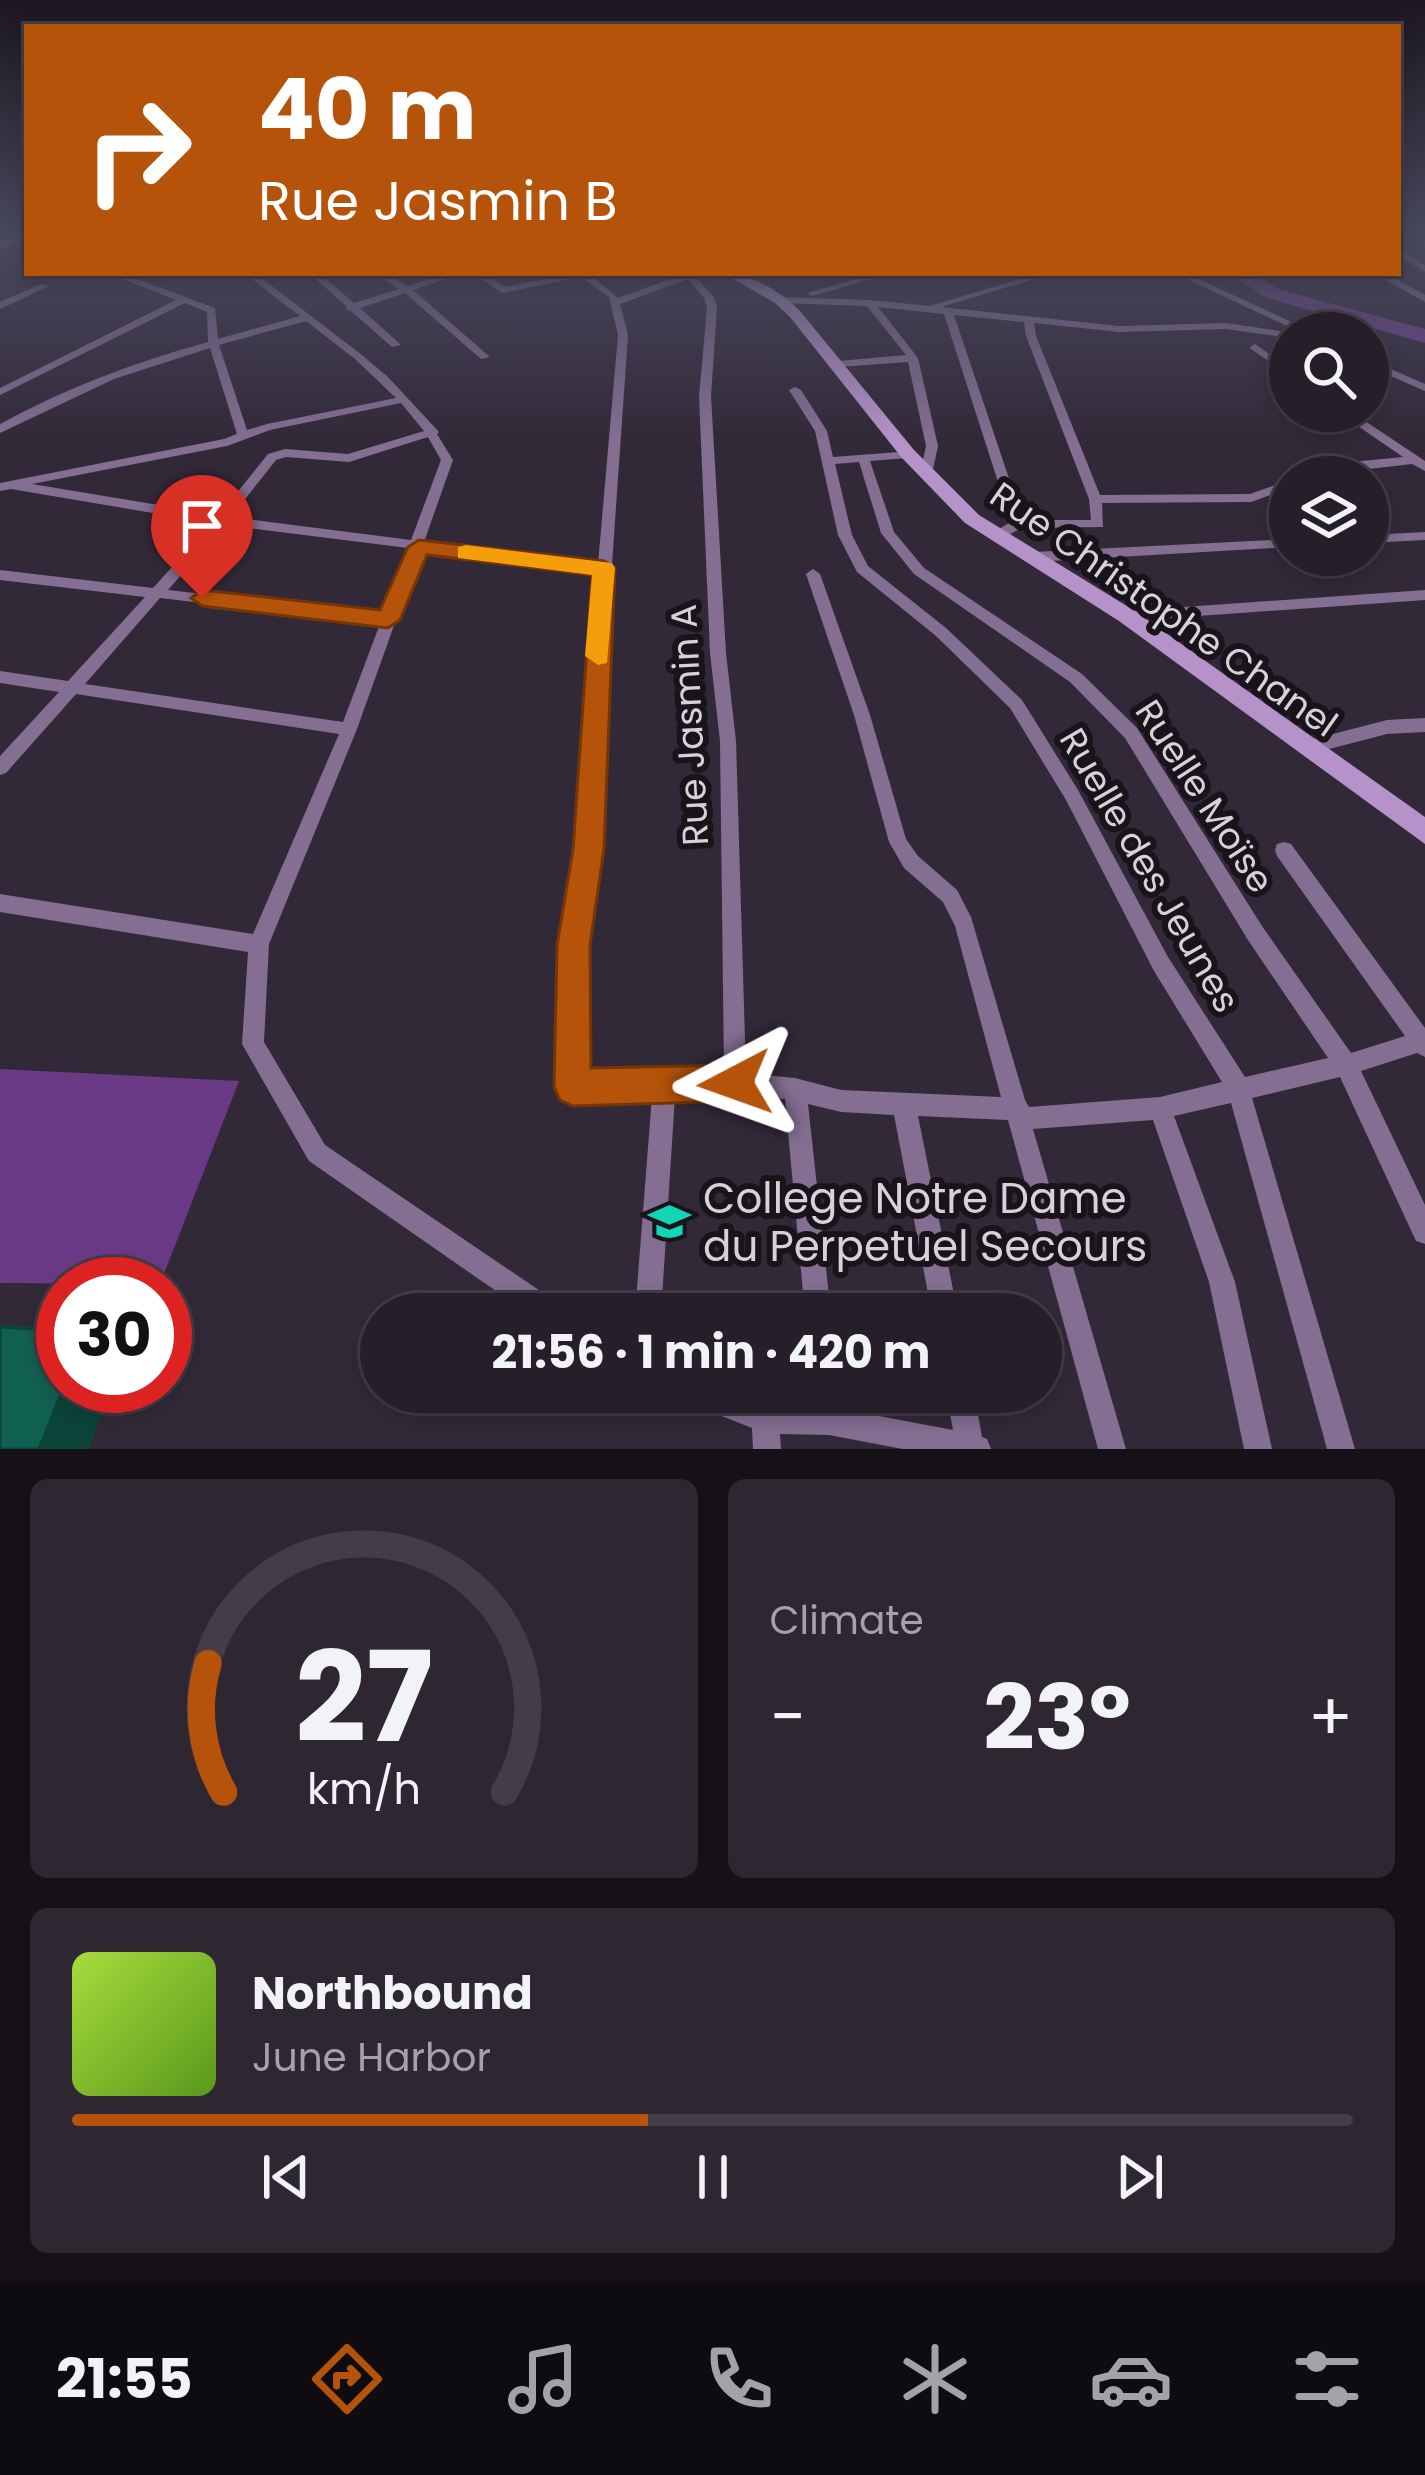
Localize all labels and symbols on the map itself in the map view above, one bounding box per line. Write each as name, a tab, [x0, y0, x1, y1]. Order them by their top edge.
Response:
street label: Rue Christophe Chanel	[980, 470, 1348, 749]
pin	[151, 475, 253, 598]
street label: Rue Jasmin A	[658, 603, 721, 847]
street label: Ruelle Moïse	[1123, 690, 1286, 903]
street label: Ruelle des Jeunes	[1047, 719, 1252, 1022]
position arrow	[672, 1020, 798, 1146]
place label: College Notre Dame du Perpetuel Secours	[703, 1169, 1147, 1276]
school or university icon: College Notre Dame du Perpetuel Secours	[646, 1199, 692, 1245]
speed limit sign: 30	[36, 1257, 192, 1413]

